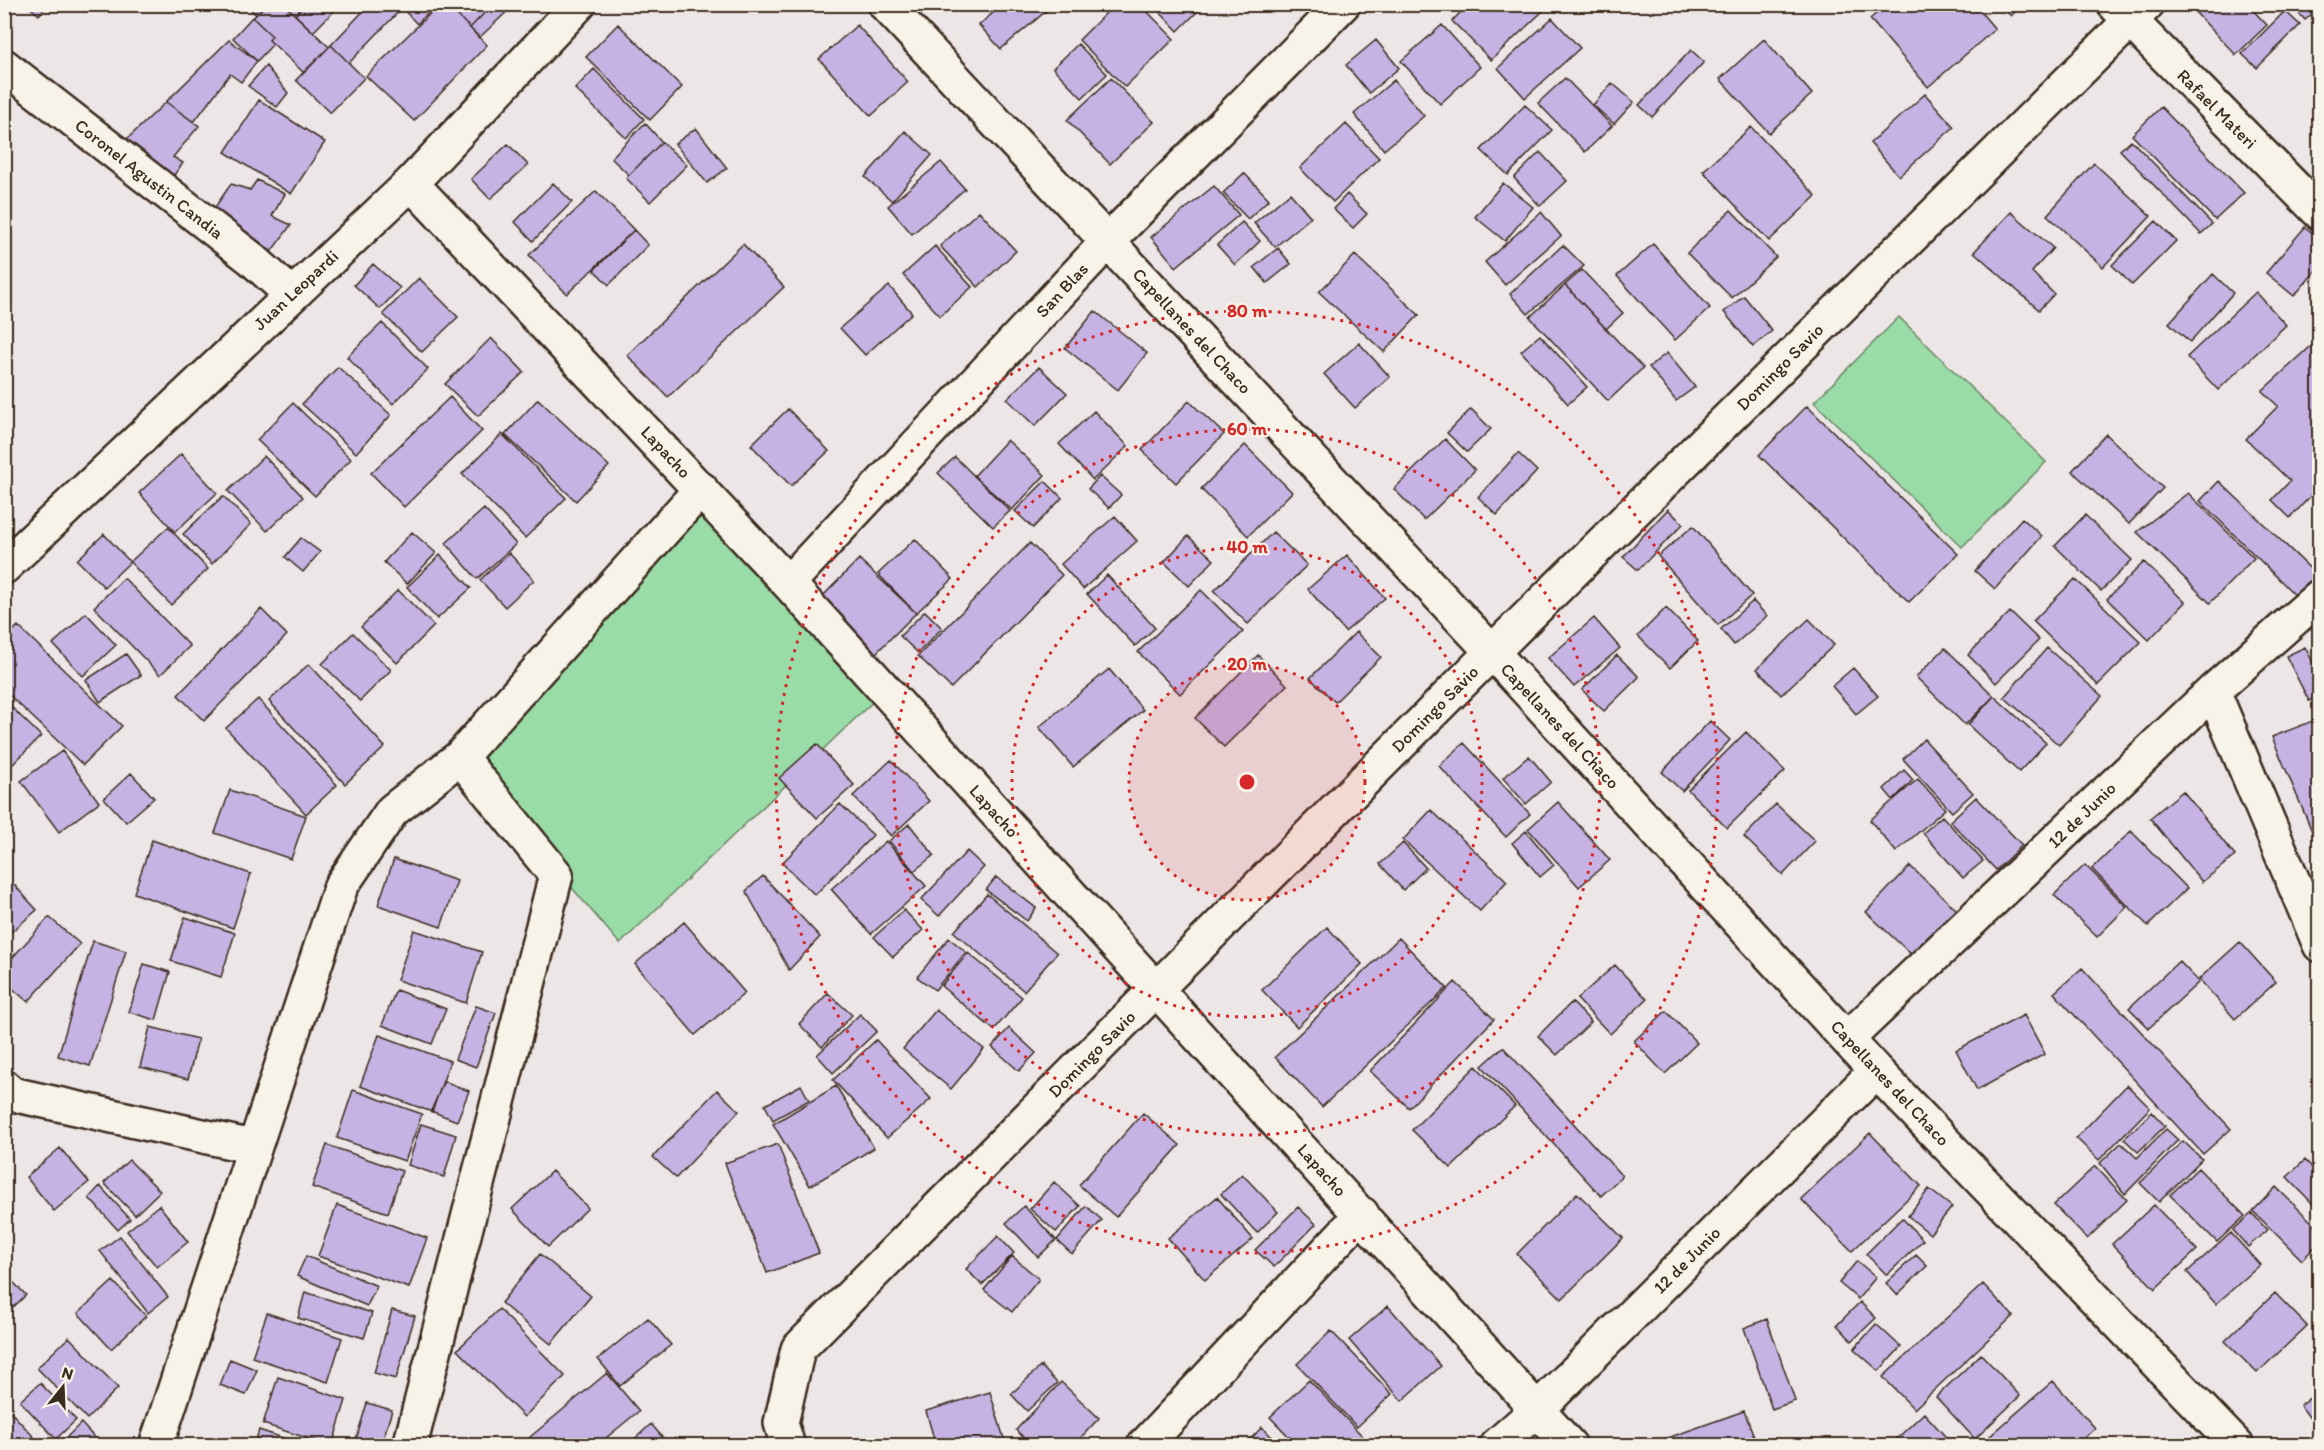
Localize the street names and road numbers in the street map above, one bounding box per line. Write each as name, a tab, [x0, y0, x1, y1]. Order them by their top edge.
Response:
street label: Rafael Materi	[2172, 64, 2262, 154]
street label: Coronel Agustin Candia	[70, 114, 228, 244]
street label: Juan Leopardi	[249, 245, 343, 335]
street label: San Blas	[1031, 258, 1093, 322]
street label: Capellanes del Chaco	[1128, 263, 1256, 399]
street label: Domingo Savio	[1732, 319, 1828, 415]
street label: Lapacho	[636, 421, 696, 483]
street label: Capellanes del Chaco	[1496, 658, 1624, 794]
street label: Domingo Savio	[1387, 661, 1483, 757]
street label: 12 de Junio	[2043, 777, 2121, 853]
street label: Lapacho	[964, 780, 1024, 842]
street label: Domingo Savio	[1044, 1006, 1140, 1102]
street label: Capellanes del Chaco	[1826, 1015, 1954, 1151]
street label: Lapacho	[1292, 1139, 1352, 1201]
street label: 12 de Junio	[1649, 1222, 1725, 1298]

